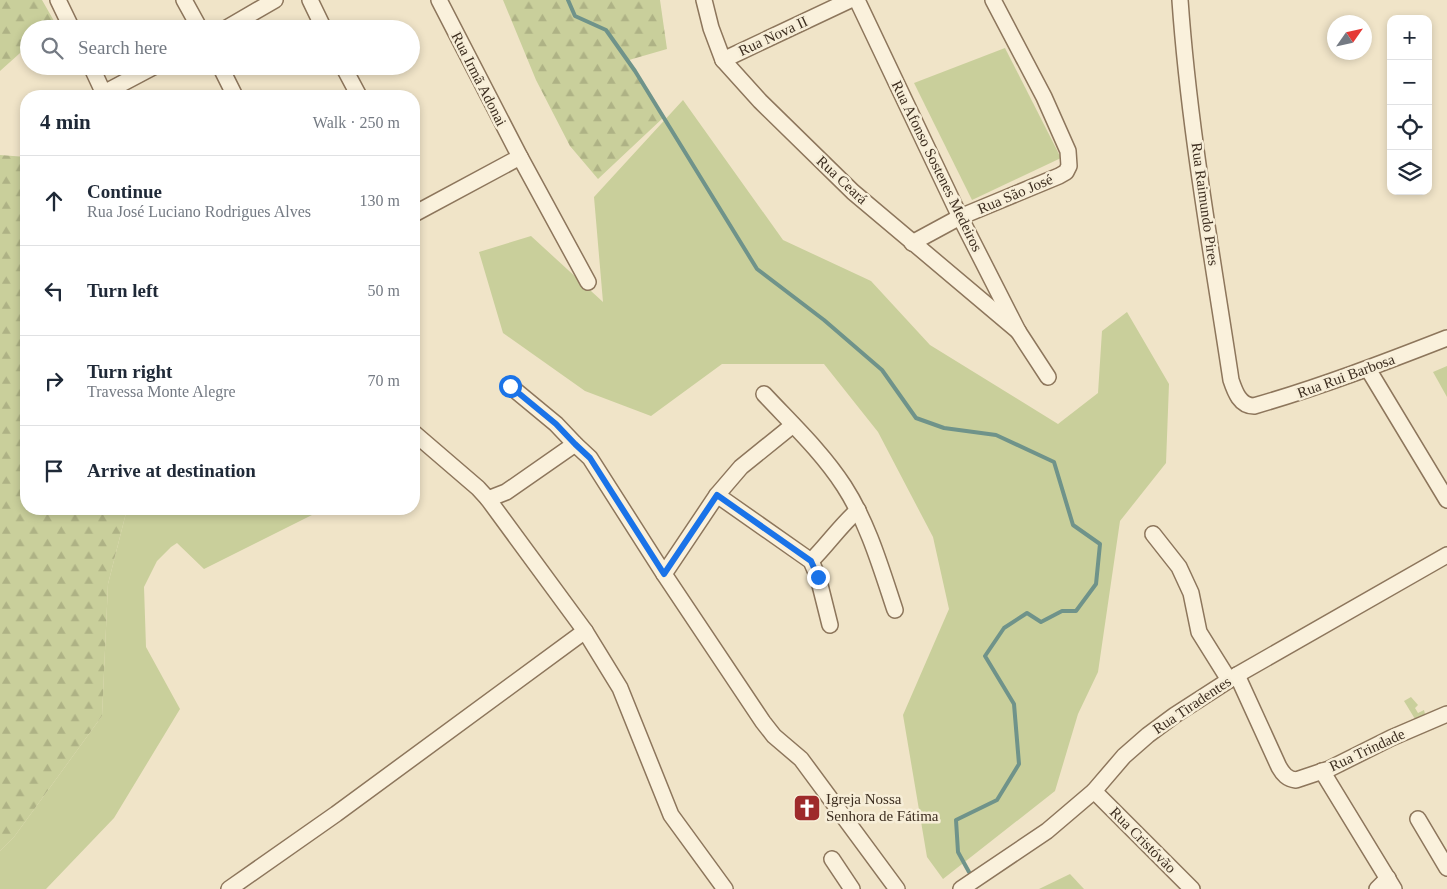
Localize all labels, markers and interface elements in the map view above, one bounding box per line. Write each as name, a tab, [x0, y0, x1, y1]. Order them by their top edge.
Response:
street label: Rua Nova II	[736, 13, 810, 59]
north arrow	[1327, 15, 1372, 60]
map controls	[1387, 15, 1432, 195]
button: +	[1387, 15, 1432, 60]
search box	[20, 20, 420, 75]
street label: Rua Irmã Adonai	[448, 29, 510, 129]
icon: search	[38, 34, 66, 62]
text: Search here	[78, 37, 167, 58]
button: −	[1387, 60, 1432, 105]
street label: Rua Afonso Sostenes Medeiros	[889, 78, 985, 254]
button: locate	[1387, 105, 1432, 150]
text: 4 min	[40, 110, 91, 134]
text: Walk · 250 m	[313, 114, 400, 131]
street label: Rua Raimundo Pires	[1188, 141, 1222, 267]
button: layers	[1387, 150, 1432, 195]
street label: Rua Ceará	[814, 153, 871, 208]
street label: Rua São José	[975, 171, 1055, 217]
text: Continue	[87, 181, 162, 202]
icon: ahead	[40, 187, 68, 215]
text: 130 m	[360, 192, 400, 209]
text: Rua José Luciano Rodrigues Alves	[87, 203, 311, 220]
icon: left	[40, 277, 68, 305]
text: Turn left	[87, 280, 159, 301]
text: 50 m	[368, 282, 400, 299]
street label: Rua Rui Barbosa	[1295, 351, 1397, 401]
text: Turn right	[87, 361, 172, 382]
icon: right	[40, 367, 68, 395]
text: 70 m	[368, 372, 400, 389]
route start	[499, 375, 522, 398]
text: Travessa Monte Alegre	[87, 383, 236, 400]
icon: arrive	[40, 457, 68, 485]
text: Arrive at destination	[87, 460, 256, 481]
route end	[807, 566, 830, 589]
street label: Rua Tiradentes	[1150, 673, 1234, 737]
street label: Rua Trindade	[1327, 725, 1408, 774]
place label: Igreja Nossa Senhora de Fátima	[826, 791, 939, 824]
church icon: Igreja Nossa Senhora de Fátima	[792, 793, 822, 823]
street label: Rua Cristóvão	[1107, 804, 1179, 876]

